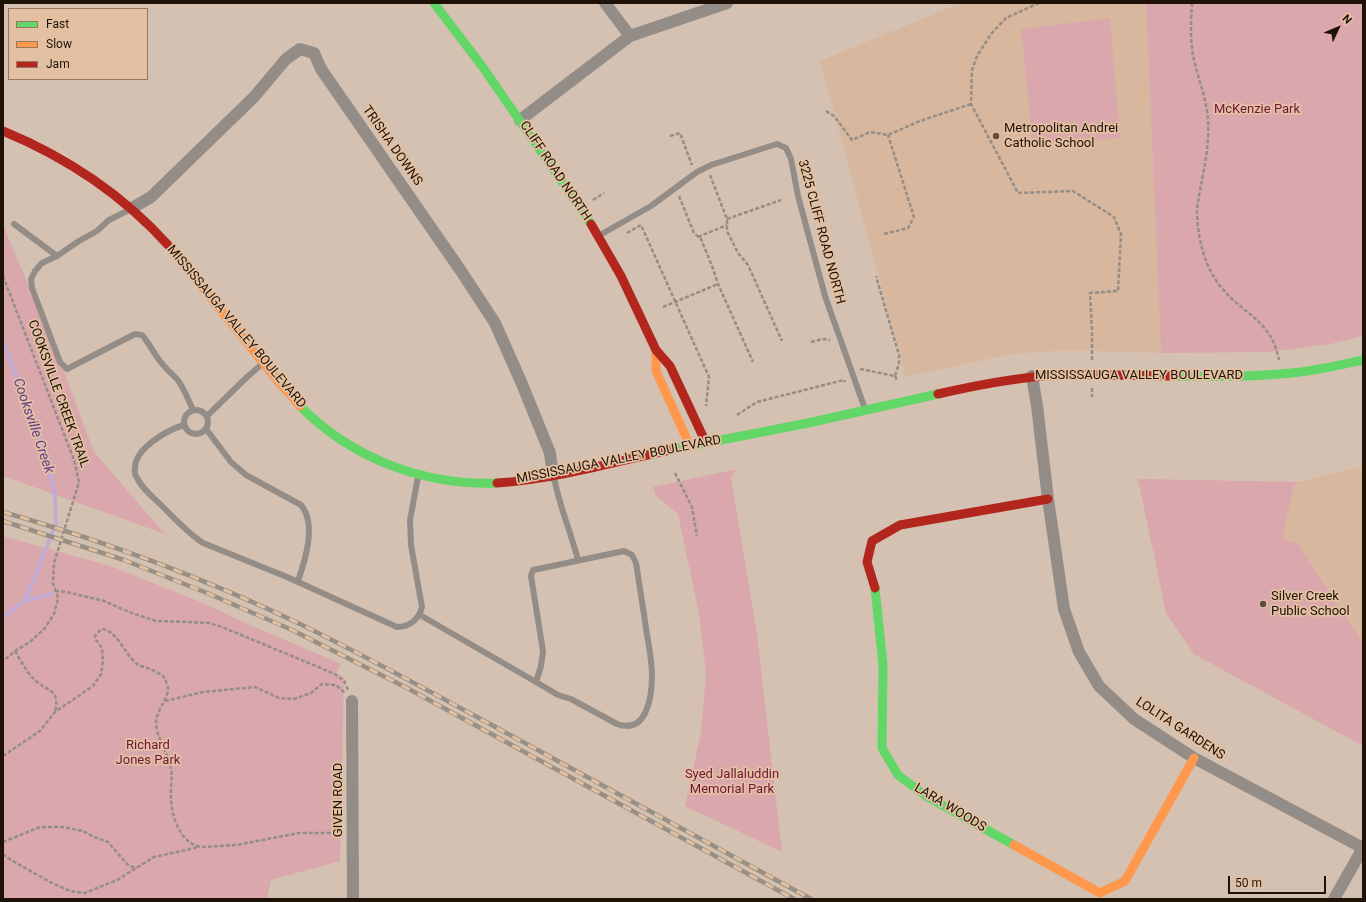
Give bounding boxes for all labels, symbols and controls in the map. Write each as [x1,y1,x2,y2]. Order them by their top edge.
legend [8,8,148,80]
north arrow [1318,8,1358,48]
text: N [1340,12,1354,27]
text: Fast [46,17,69,31]
text: Slow [46,37,72,51]
text: Jam [46,57,70,71]
park label: McKenzie Park [1214,102,1300,118]
street label: TRISHA DOWNS [359,103,425,189]
street label: CLIFF ROAD NORTH [516,118,594,224]
place label: Metropolitan Andrei Catholic School [1004,121,1118,152]
marker: Metropolitan Andrei Catholic School [991,131,1001,141]
street label: 3225 CLIFF ROAD NORTH [794,158,848,306]
street label: MISSISSAUGA VALLEY BOULEVARD [163,242,309,412]
street label: COOKSVILLE CREEK TRAIL [24,318,92,470]
street label: MISSISSAUGA VALLEY BOULEVARD [1035,368,1243,384]
water label: Cooksville Creek [9,376,57,476]
street label: MISSISSAUGA VALLEY BOULEVARD [515,432,723,488]
place label: Silver Creek Public School [1271,589,1350,620]
marker: Silver Creek Public School [1258,599,1268,609]
street label: LOLITA GARDENS [1133,694,1227,764]
park label: Richard Jones Park [116,738,180,769]
street label: GIVEN ROAD [331,763,347,837]
park label: Syed Jallaluddin Memorial Park [685,767,779,798]
street label: LARA WOODS [911,780,989,836]
scale bar [1230,868,1328,894]
text: 50 m [1235,876,1262,890]

